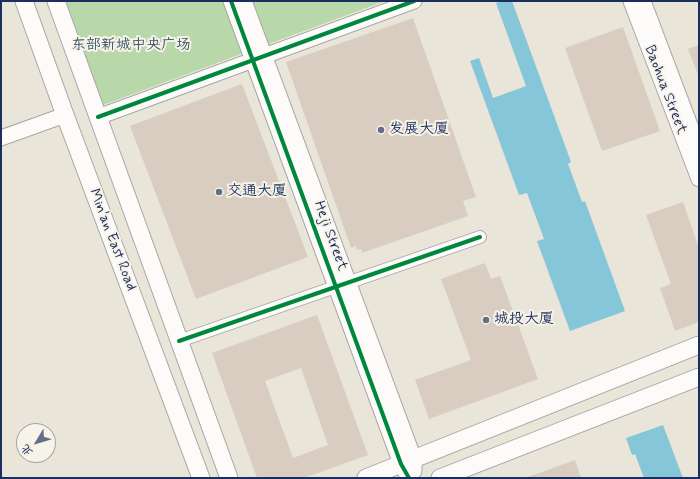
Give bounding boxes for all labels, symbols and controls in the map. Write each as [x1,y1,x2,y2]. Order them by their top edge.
park label: 东部新城中央广场 [71,37,191,55]
street label: Baohua Street [640,43,690,137]
place label: 发展大厦 [389,121,449,139]
marker: 发展大厦 [376,125,386,135]
place label: 交通大厦 [227,183,287,201]
street label: Min'an East Road [84,186,140,294]
marker: 交通大厦 [214,187,224,197]
street label: Heji Street [309,199,351,273]
place label: 城投大厦 [494,311,554,329]
marker: 城投大厦 [481,315,491,325]
north arrow [16,423,56,463]
text: 北 [18,441,36,458]

